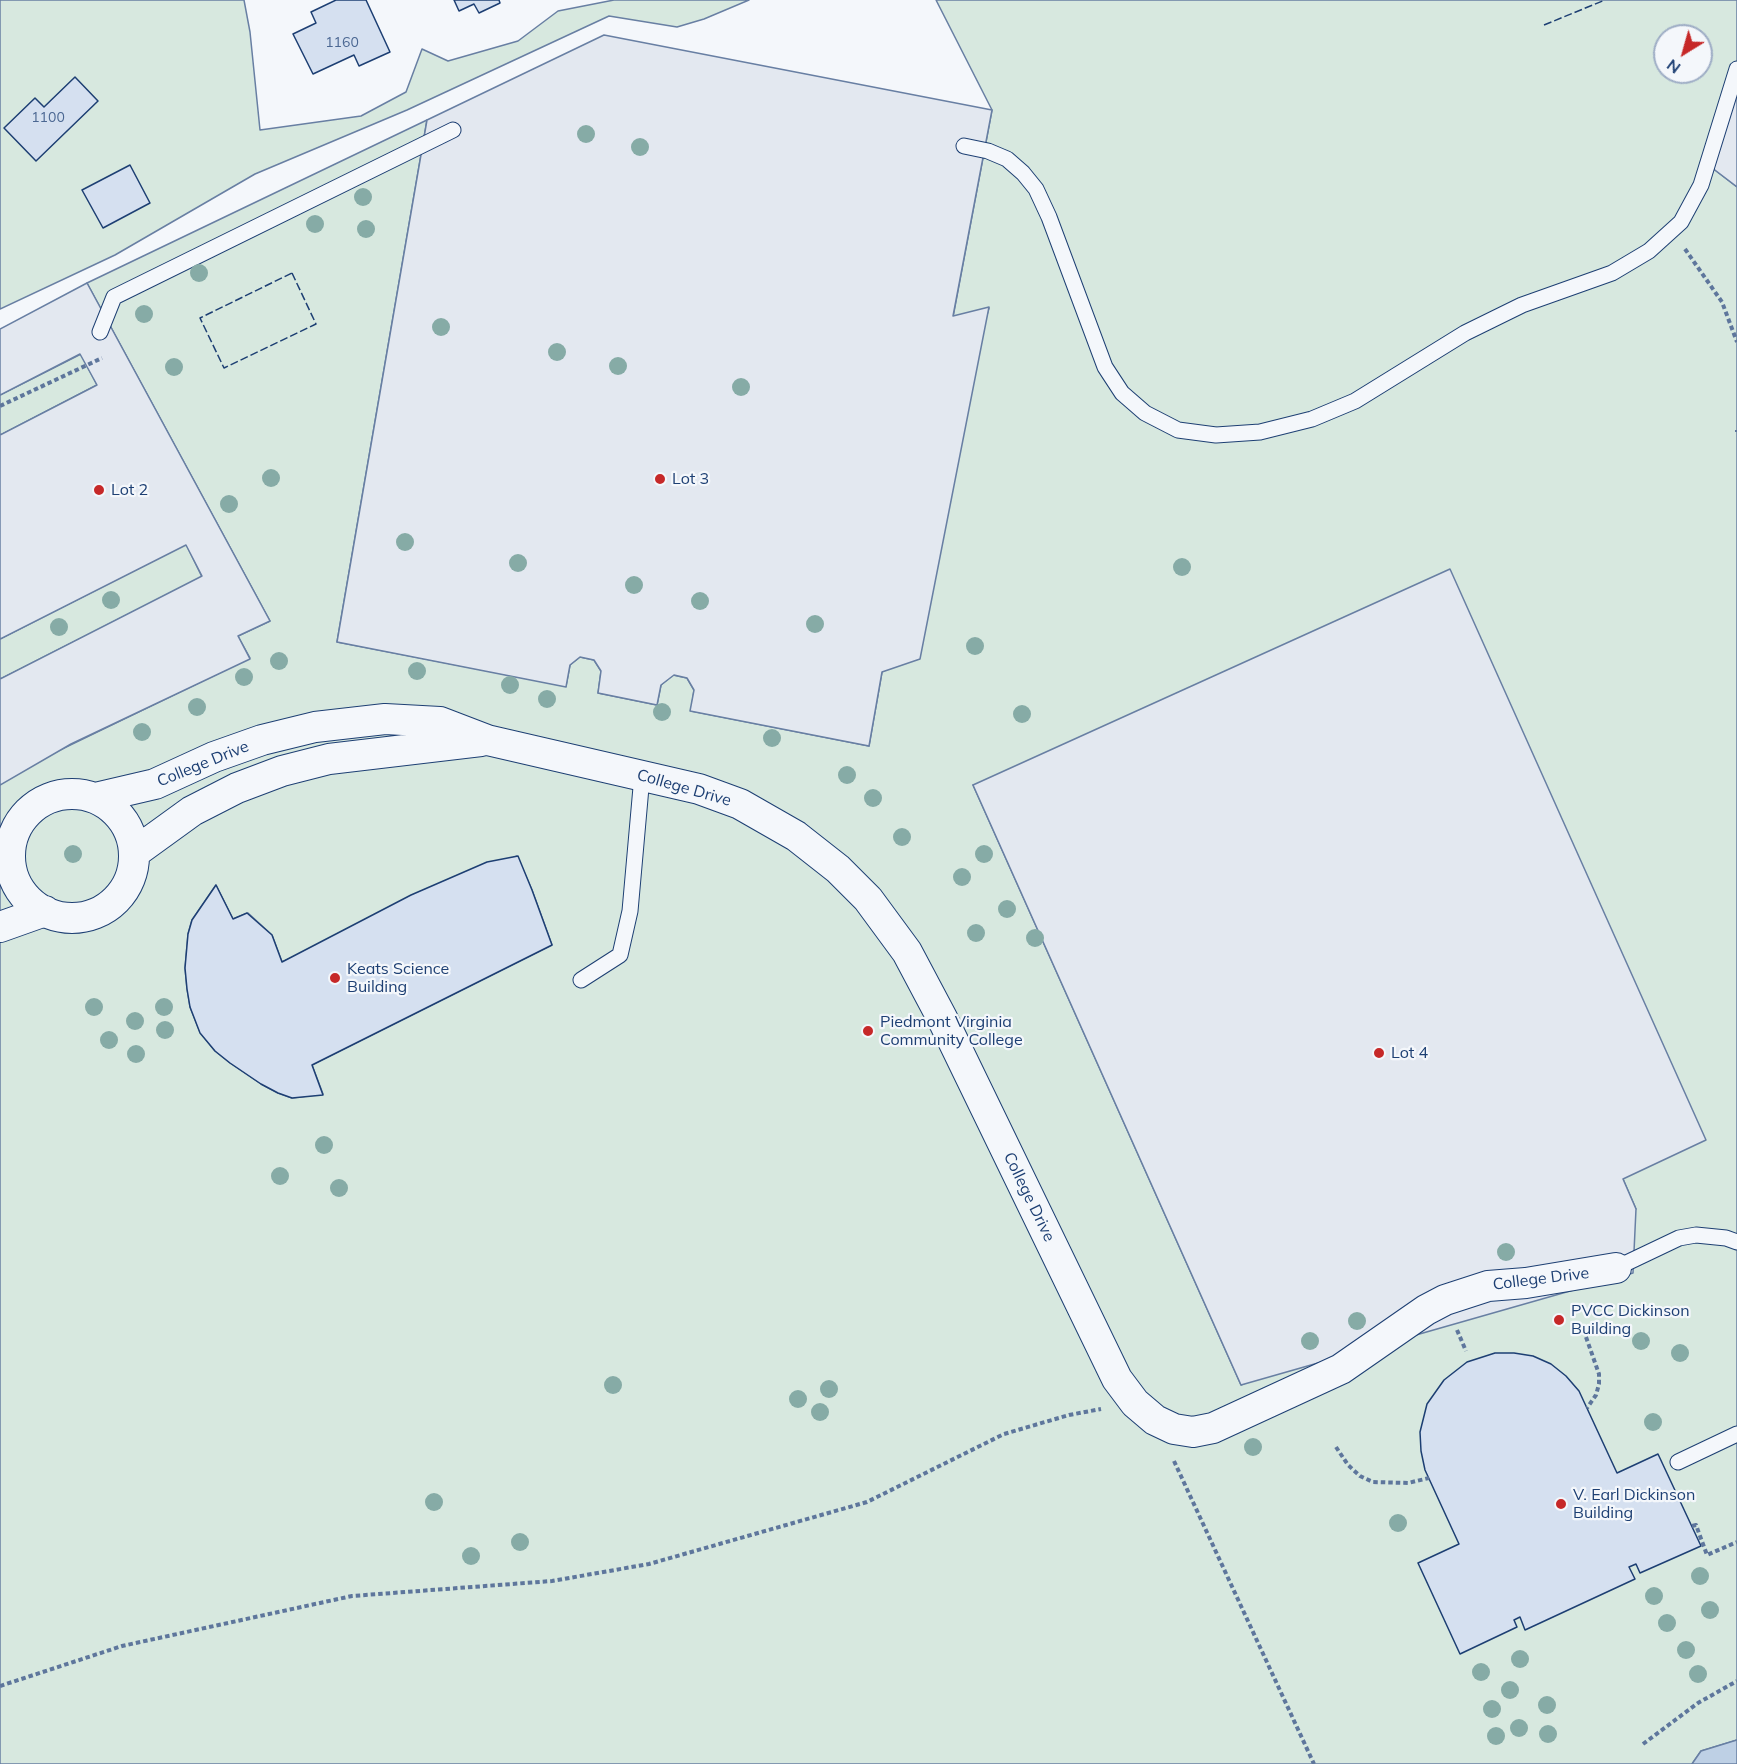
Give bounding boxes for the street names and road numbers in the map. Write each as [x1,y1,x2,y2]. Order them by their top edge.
street label: College Drive [154,737,252,791]
street label: College Drive [635,765,733,811]
street label: College Drive [999,1149,1059,1245]
street label: College Drive [1492,1264,1590,1294]

